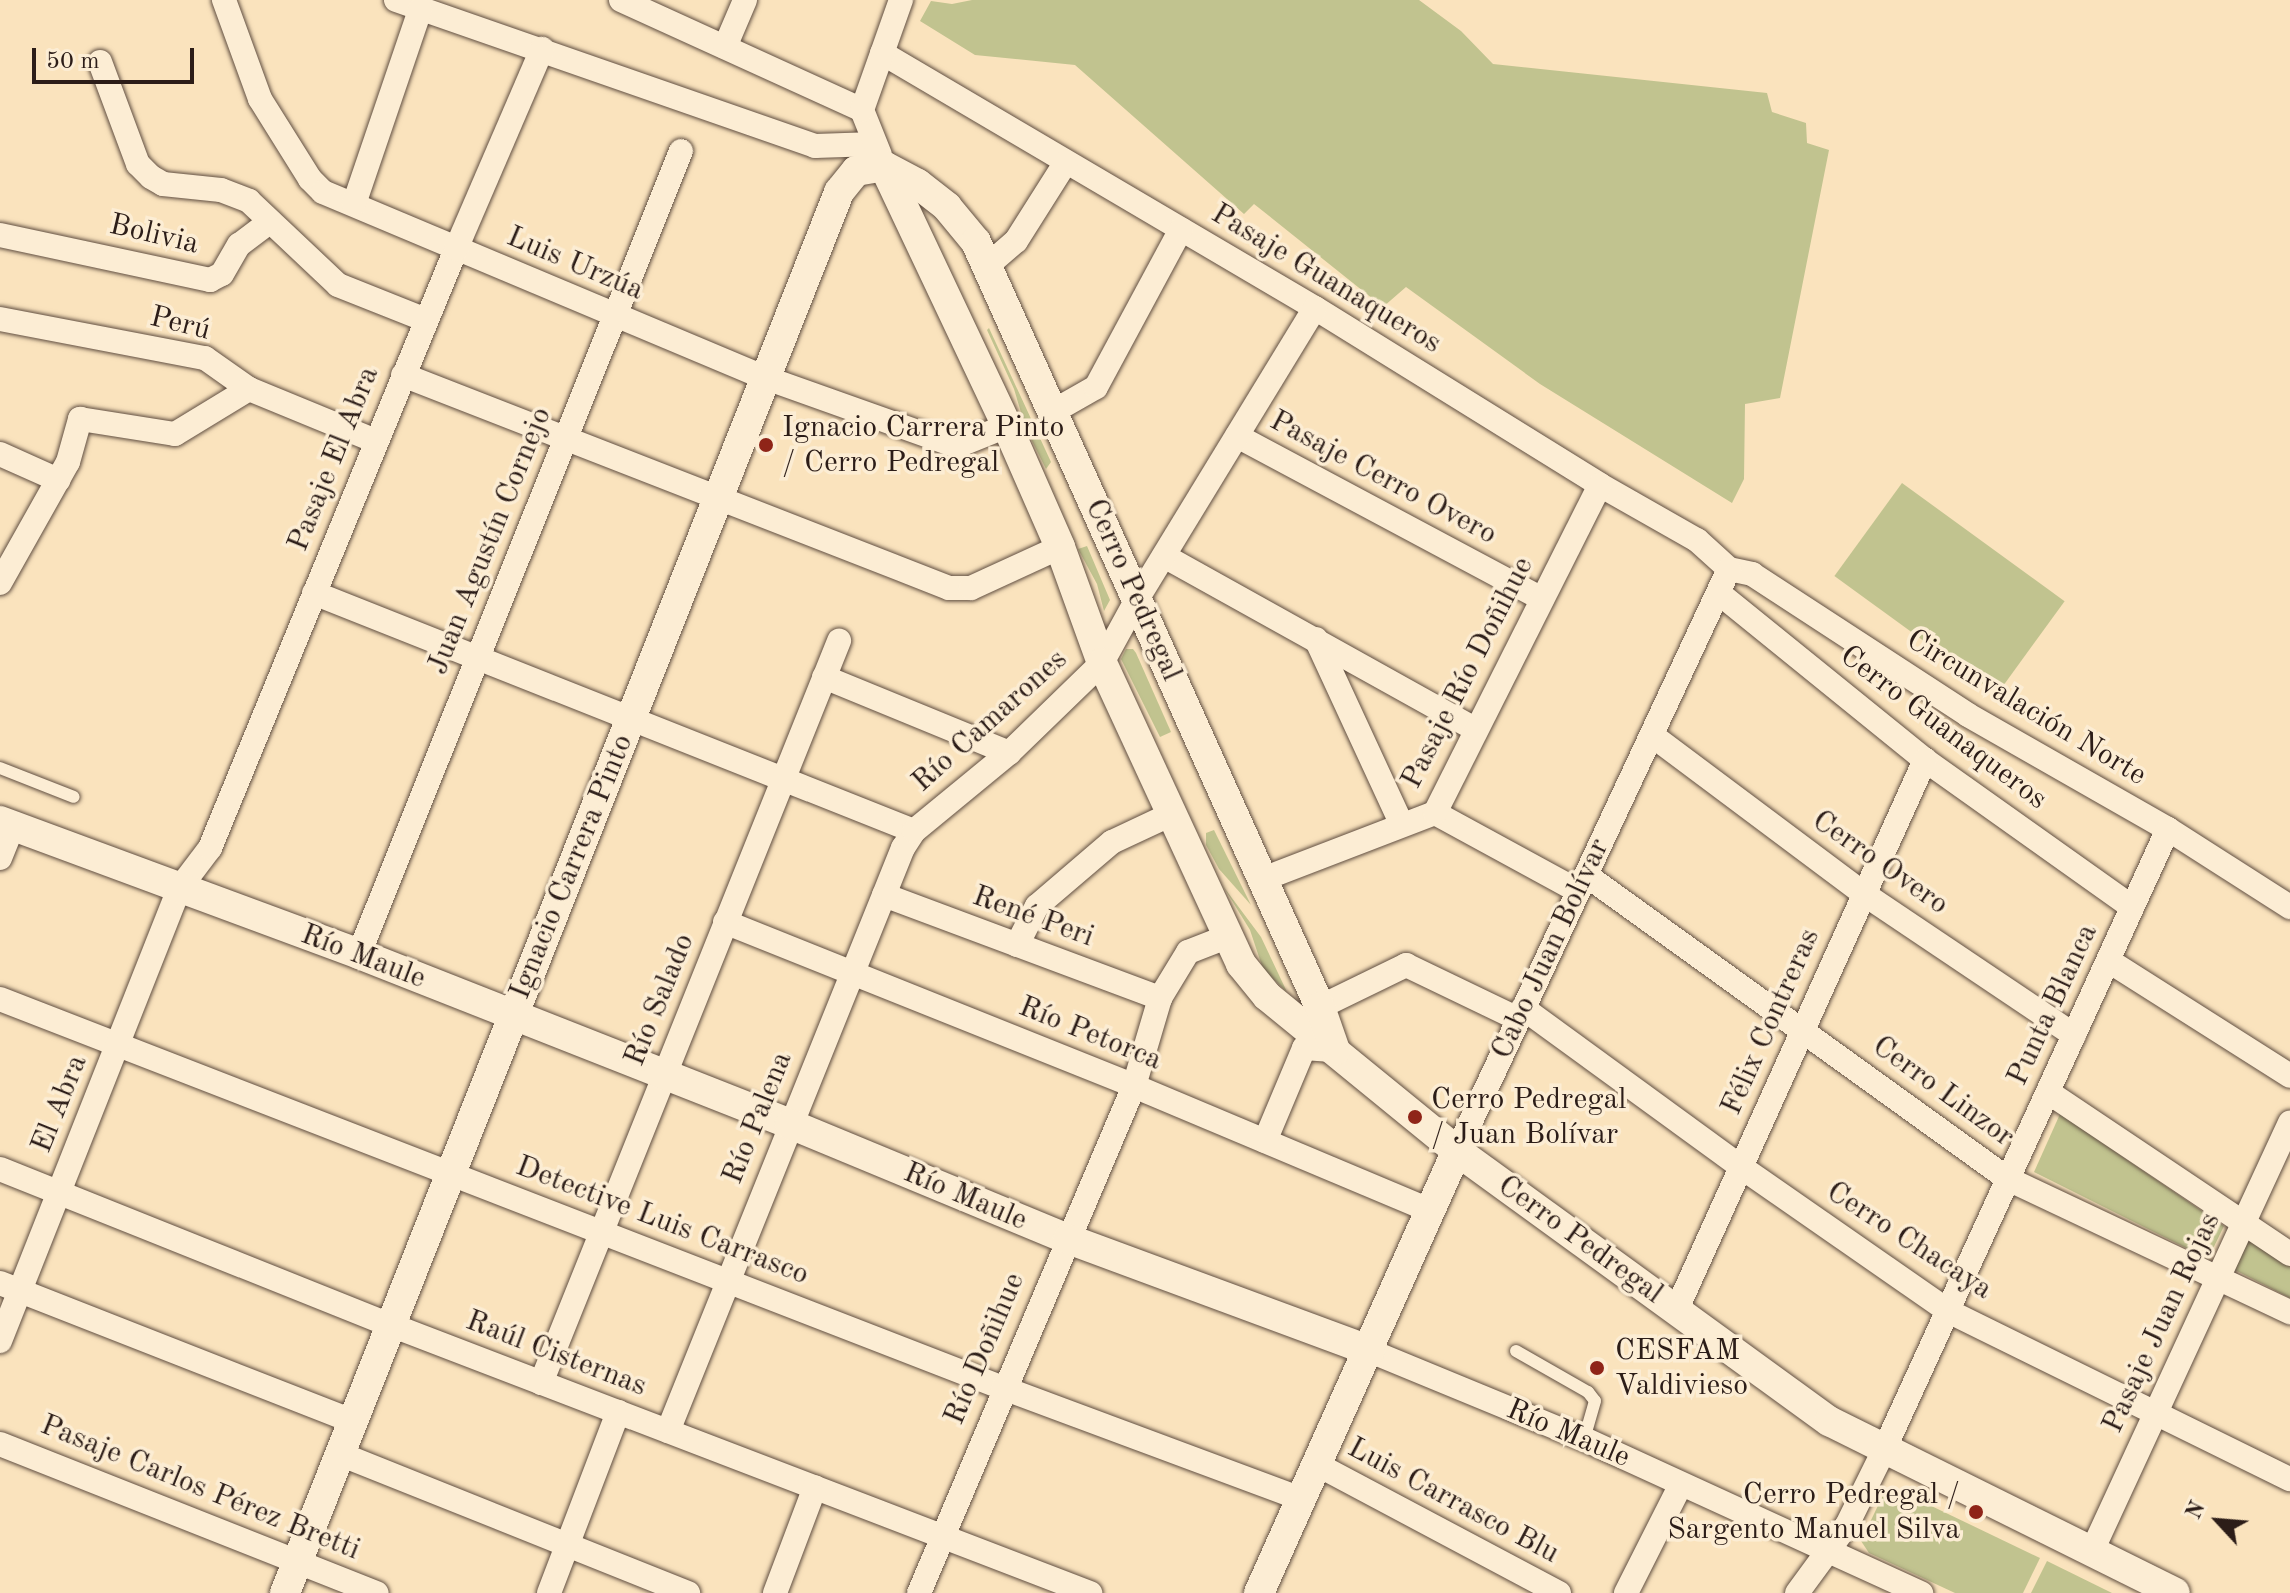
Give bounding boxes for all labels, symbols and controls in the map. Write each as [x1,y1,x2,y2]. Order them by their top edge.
scale bar [36,32,198,82]
text: 50 m [46,50,100,74]
street label: Pasaje Guanaqueros [1204,196,1448,362]
street label: Bolivia [106,207,202,263]
street label: Luis Urzúa [501,219,649,309]
street label: Perú [146,299,214,349]
street label: Pasaje El Abra [281,361,387,557]
street label: Juan Agustín Cornejo [420,402,560,680]
street label: Pasaje Cerro Overo [1263,403,1503,553]
place label: Ignacio Carrera Pinto / Cerro Pedregal [782,410,1064,480]
marker: Ignacio Carrera Pinto / Cerro Pedregal [757,436,775,454]
street label: Cerro Pedregal [1077,493,1189,687]
street label: Pasaje Río Doñihue [1394,551,1542,795]
street label: Circunvalación Norte [1899,622,2153,794]
street label: Cerro Guanaqueros [1832,638,2054,818]
street label: Río Camarones [905,642,1075,800]
street label: Ignacio Carrera Pinto [502,729,642,1005]
street label: Cerro Overo [1805,803,1955,923]
street label: Cabo Juan Bolívar [1484,833,1618,1065]
street label: René Peri [967,878,1099,956]
street label: Río Maule [296,917,430,997]
street label: Punta Blanca [2000,919,2106,1091]
street label: Félix Contreras [1714,923,1828,1121]
street label: Río Salado [617,928,703,1072]
street label: Río Petorca [1013,989,1167,1079]
street label: Cerro Linzor [1865,1028,2021,1156]
street label: Río Palena [715,1047,801,1189]
street label: El Abra [24,1050,96,1158]
place label: Cerro Pedregal / Juan Bolívar [1431,1082,1626,1152]
marker: Cerro Pedregal / Juan Bolívar [1406,1108,1424,1126]
street label: Detective Luis Carrasco [510,1149,814,1293]
street label: Río Maule [898,1155,1032,1239]
street label: Cerro Pedregal [1490,1168,1670,1312]
street label: Cerro Chacaya [1819,1174,1999,1308]
street label: Pasaje Juan Rojas [2095,1207,2229,1439]
street label: Río Doñihue [937,1268,1033,1430]
street label: Raúl Cisternas [461,1303,651,1405]
place label: CESFAM Valdivieso [1615,1333,1748,1404]
marker: CESFAM Valdivieso [1586,1357,1608,1379]
street label: Río Maule [1501,1392,1635,1476]
street label: Pasaje Carlos Pérez Bretti [35,1407,365,1569]
street label: Luis Carrasco Blu [1341,1430,1565,1572]
place label: Cerro Pedregal / Sargento Manuel Silva [1667,1477,1960,1548]
north arrow [2178,1481,2258,1561]
text: N [2183,1498,2210,1523]
marker: Cerro Pedregal / Sargento Manuel Silva [1967,1503,1985,1521]

